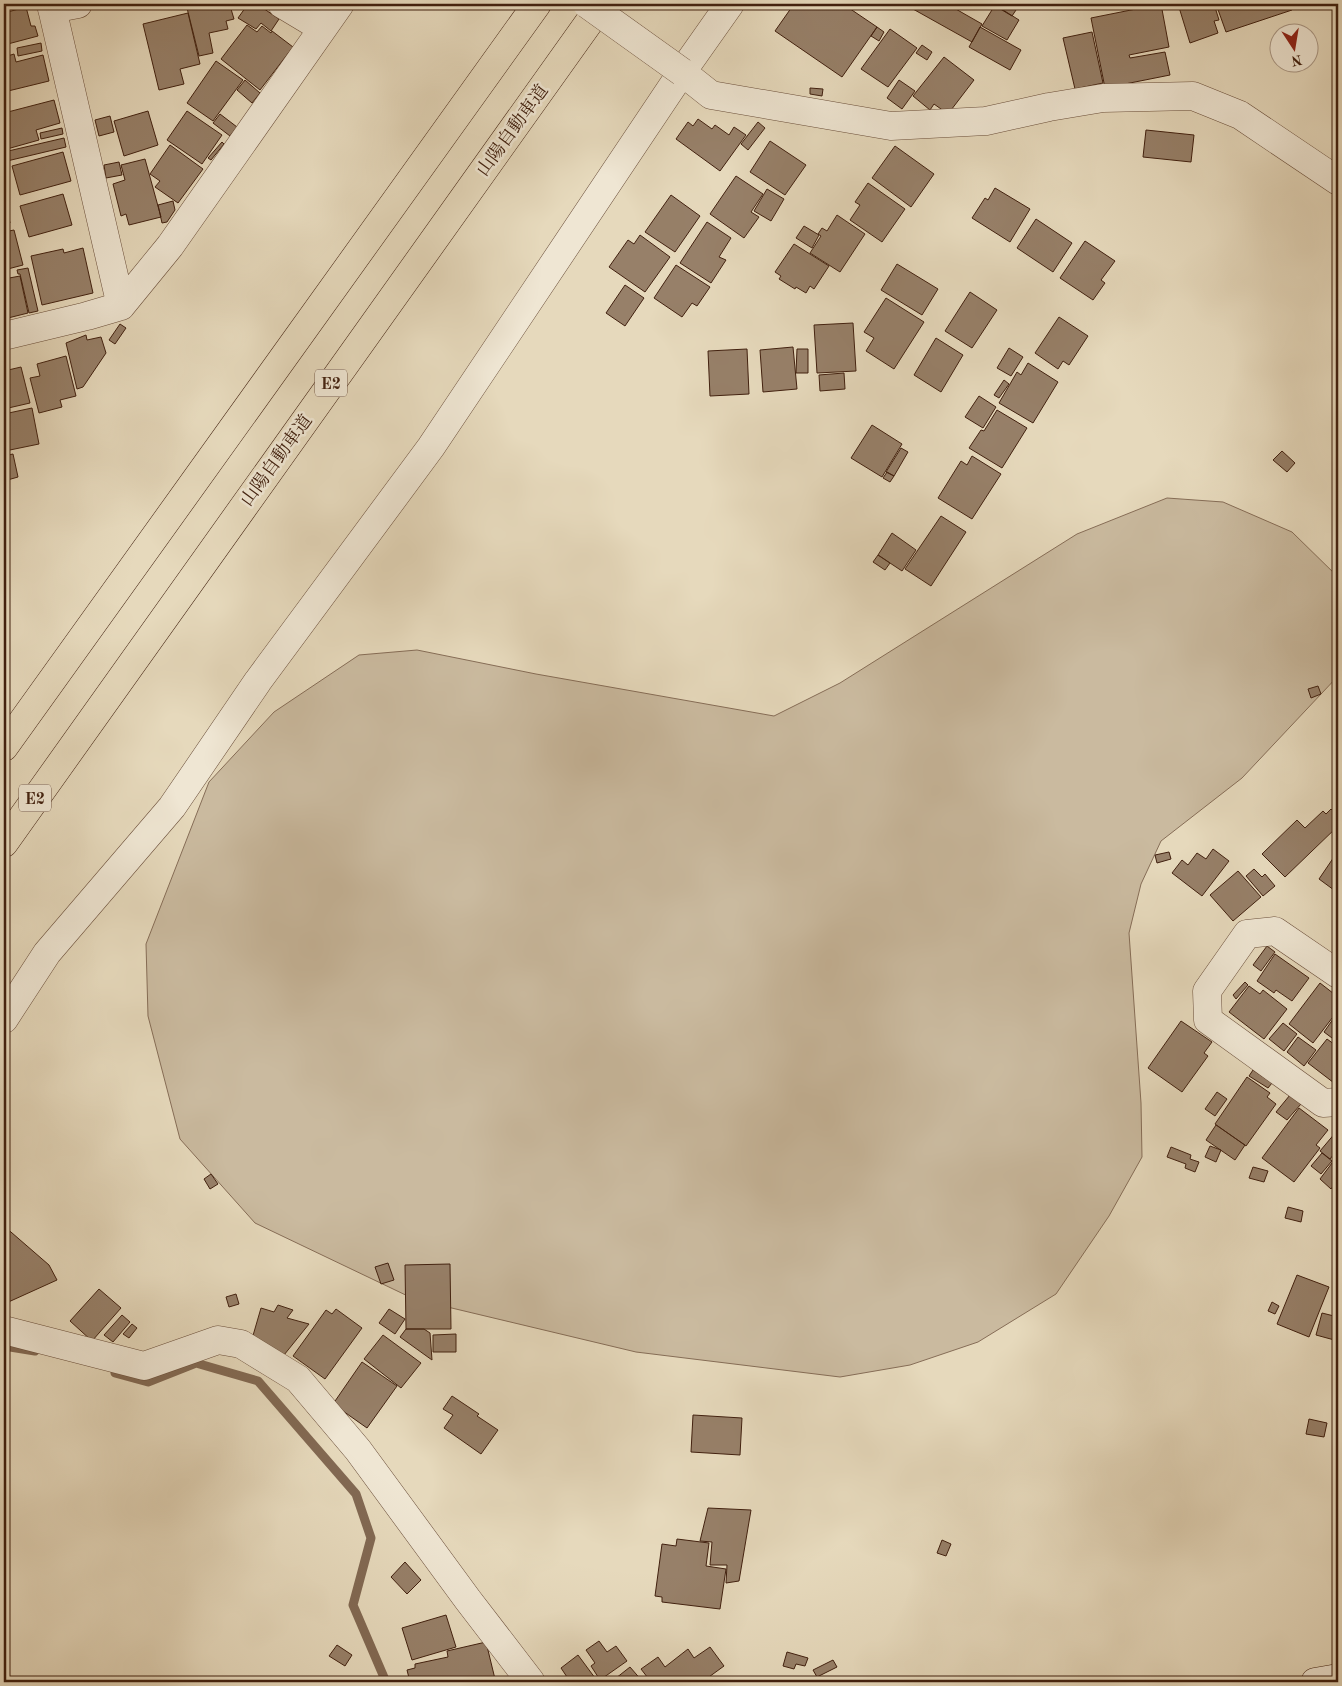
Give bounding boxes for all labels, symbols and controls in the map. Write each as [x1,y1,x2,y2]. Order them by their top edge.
north arrow [1270,22,1320,72]
text: N [1290,52,1303,68]
street label: 山陽自動車道 [472,80,552,180]
road number: E2 [315,369,347,396]
street label: 山陽自動車道 [236,410,316,510]
road number: E2 [19,784,51,811]

